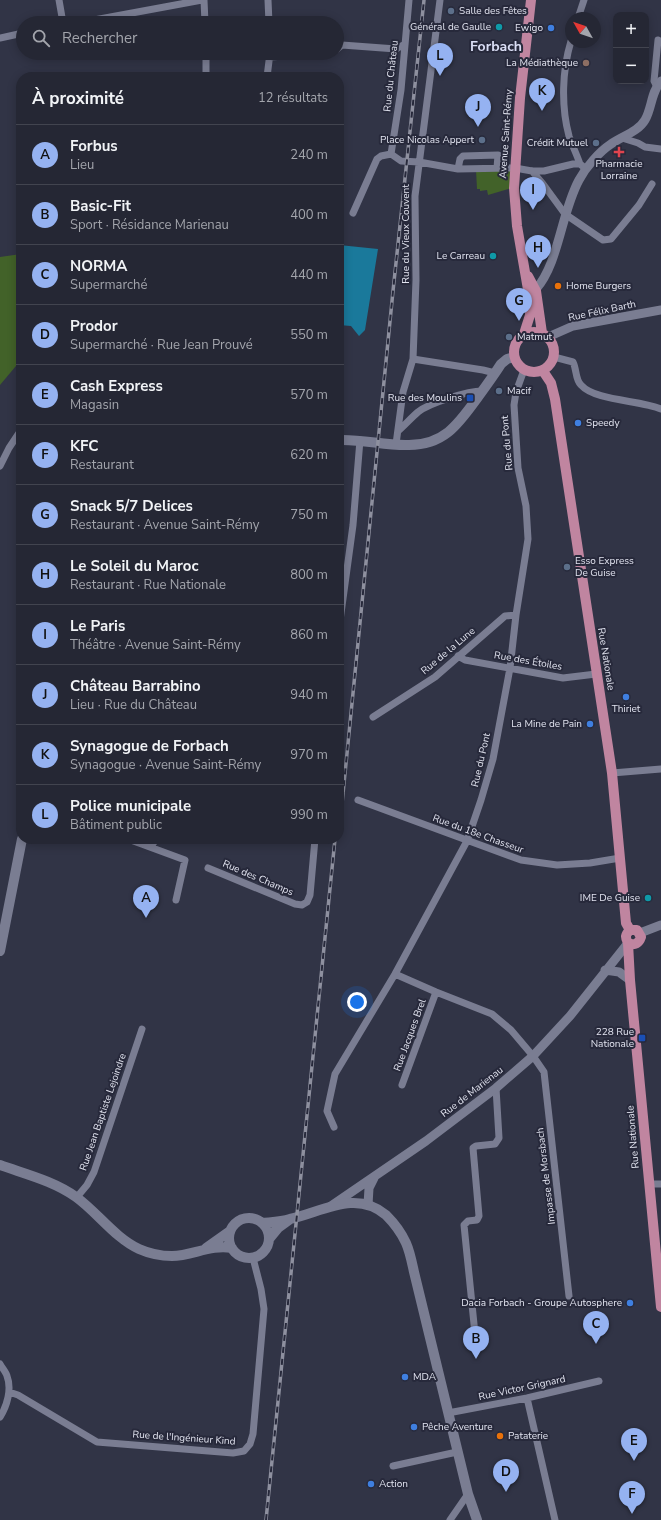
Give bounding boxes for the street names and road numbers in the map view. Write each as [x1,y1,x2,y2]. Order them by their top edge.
street label: Rue du Château [380,40,402,112]
street label: Avenue Saint-Rémy [496,88,516,179]
street label: Rue du Vieux Couvent [399,184,413,284]
street label: Rue Félix Barth [567,297,637,325]
street label: Rue du Pont [498,414,516,471]
street label: Rue de la Lune [418,624,478,678]
street label: Rue Nationale [594,627,618,691]
street label: Rue des Étoiles [493,648,563,674]
street label: Rue du Pont [468,731,494,788]
street label: Rue du 18e Chasseur [431,811,526,857]
street label: Rue des Champs [220,857,296,899]
street label: Rue Jacques Brel [390,997,430,1073]
street label: Rue Jean Baptiste Lejoindre [76,1051,130,1173]
street label: Rue de Marienau [438,1063,506,1121]
street label: Rue Nationale [623,1105,643,1169]
street label: Impasse de Morsbach [533,1127,559,1225]
street label: Rue Victor Grignard [477,1372,567,1404]
street label: Rue de l'Ingénieur Kind [132,1427,236,1449]

